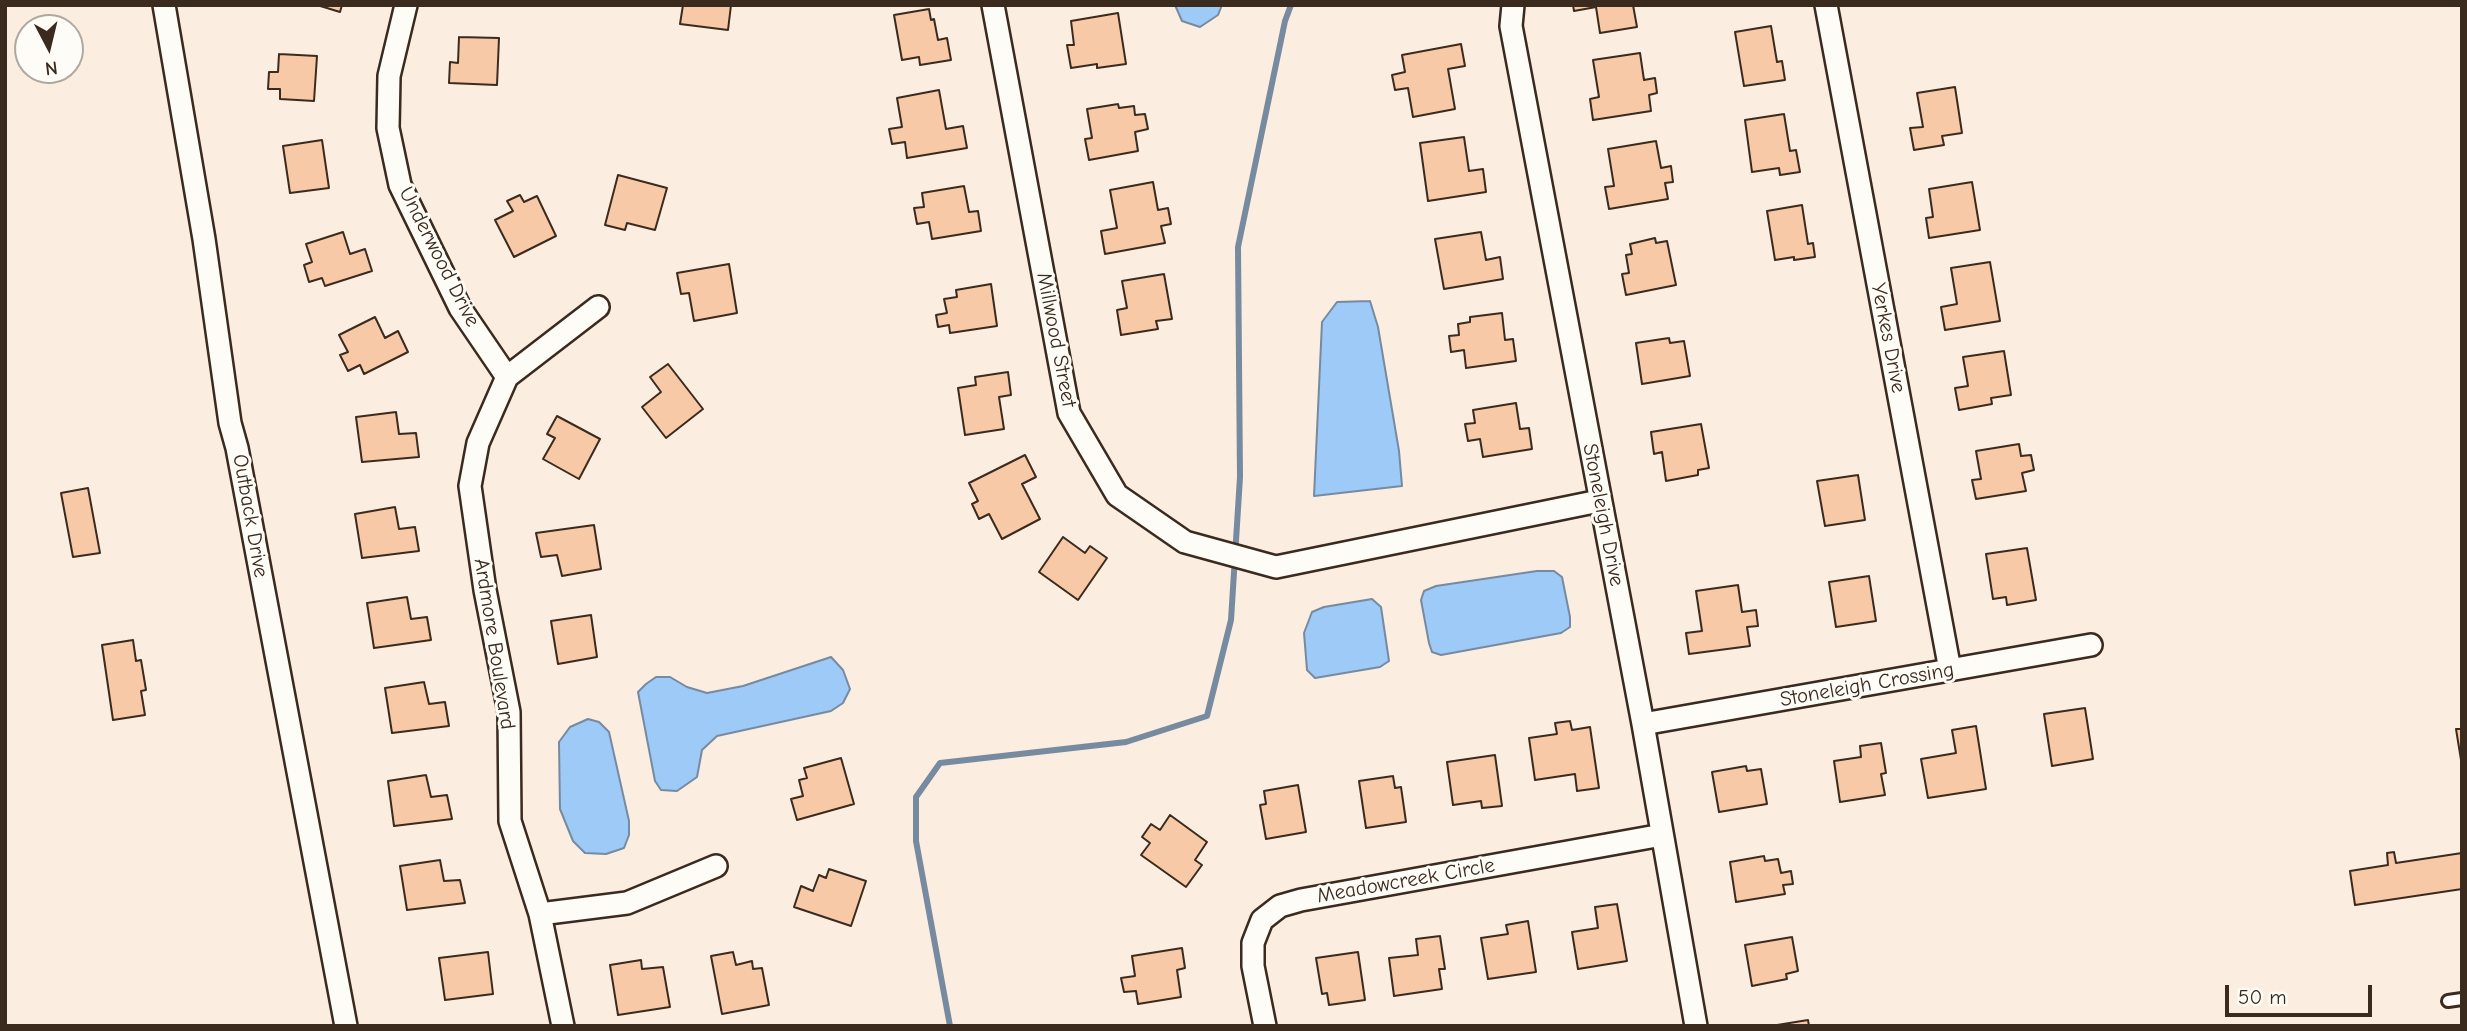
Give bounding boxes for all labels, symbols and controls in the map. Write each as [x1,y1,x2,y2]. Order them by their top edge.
north arrow [14,14,84,84]
text: N [44,56,59,80]
street label: Underwood Drive [393,183,485,331]
street label: Millwood Street [1031,271,1081,409]
street label: Yerkes Drive [1865,281,1911,395]
street label: Stoneleigh Drive [1577,442,1629,588]
street label: Outback Drive [227,452,273,580]
street label: Ardmore Boulevard [468,557,520,731]
street label: Stoneleigh Crossing [1778,657,1956,713]
street label: Meadowcreek Circle [1315,853,1497,909]
scale bar [2229,972,2376,1016]
text: 50 m [2238,985,2287,1009]

